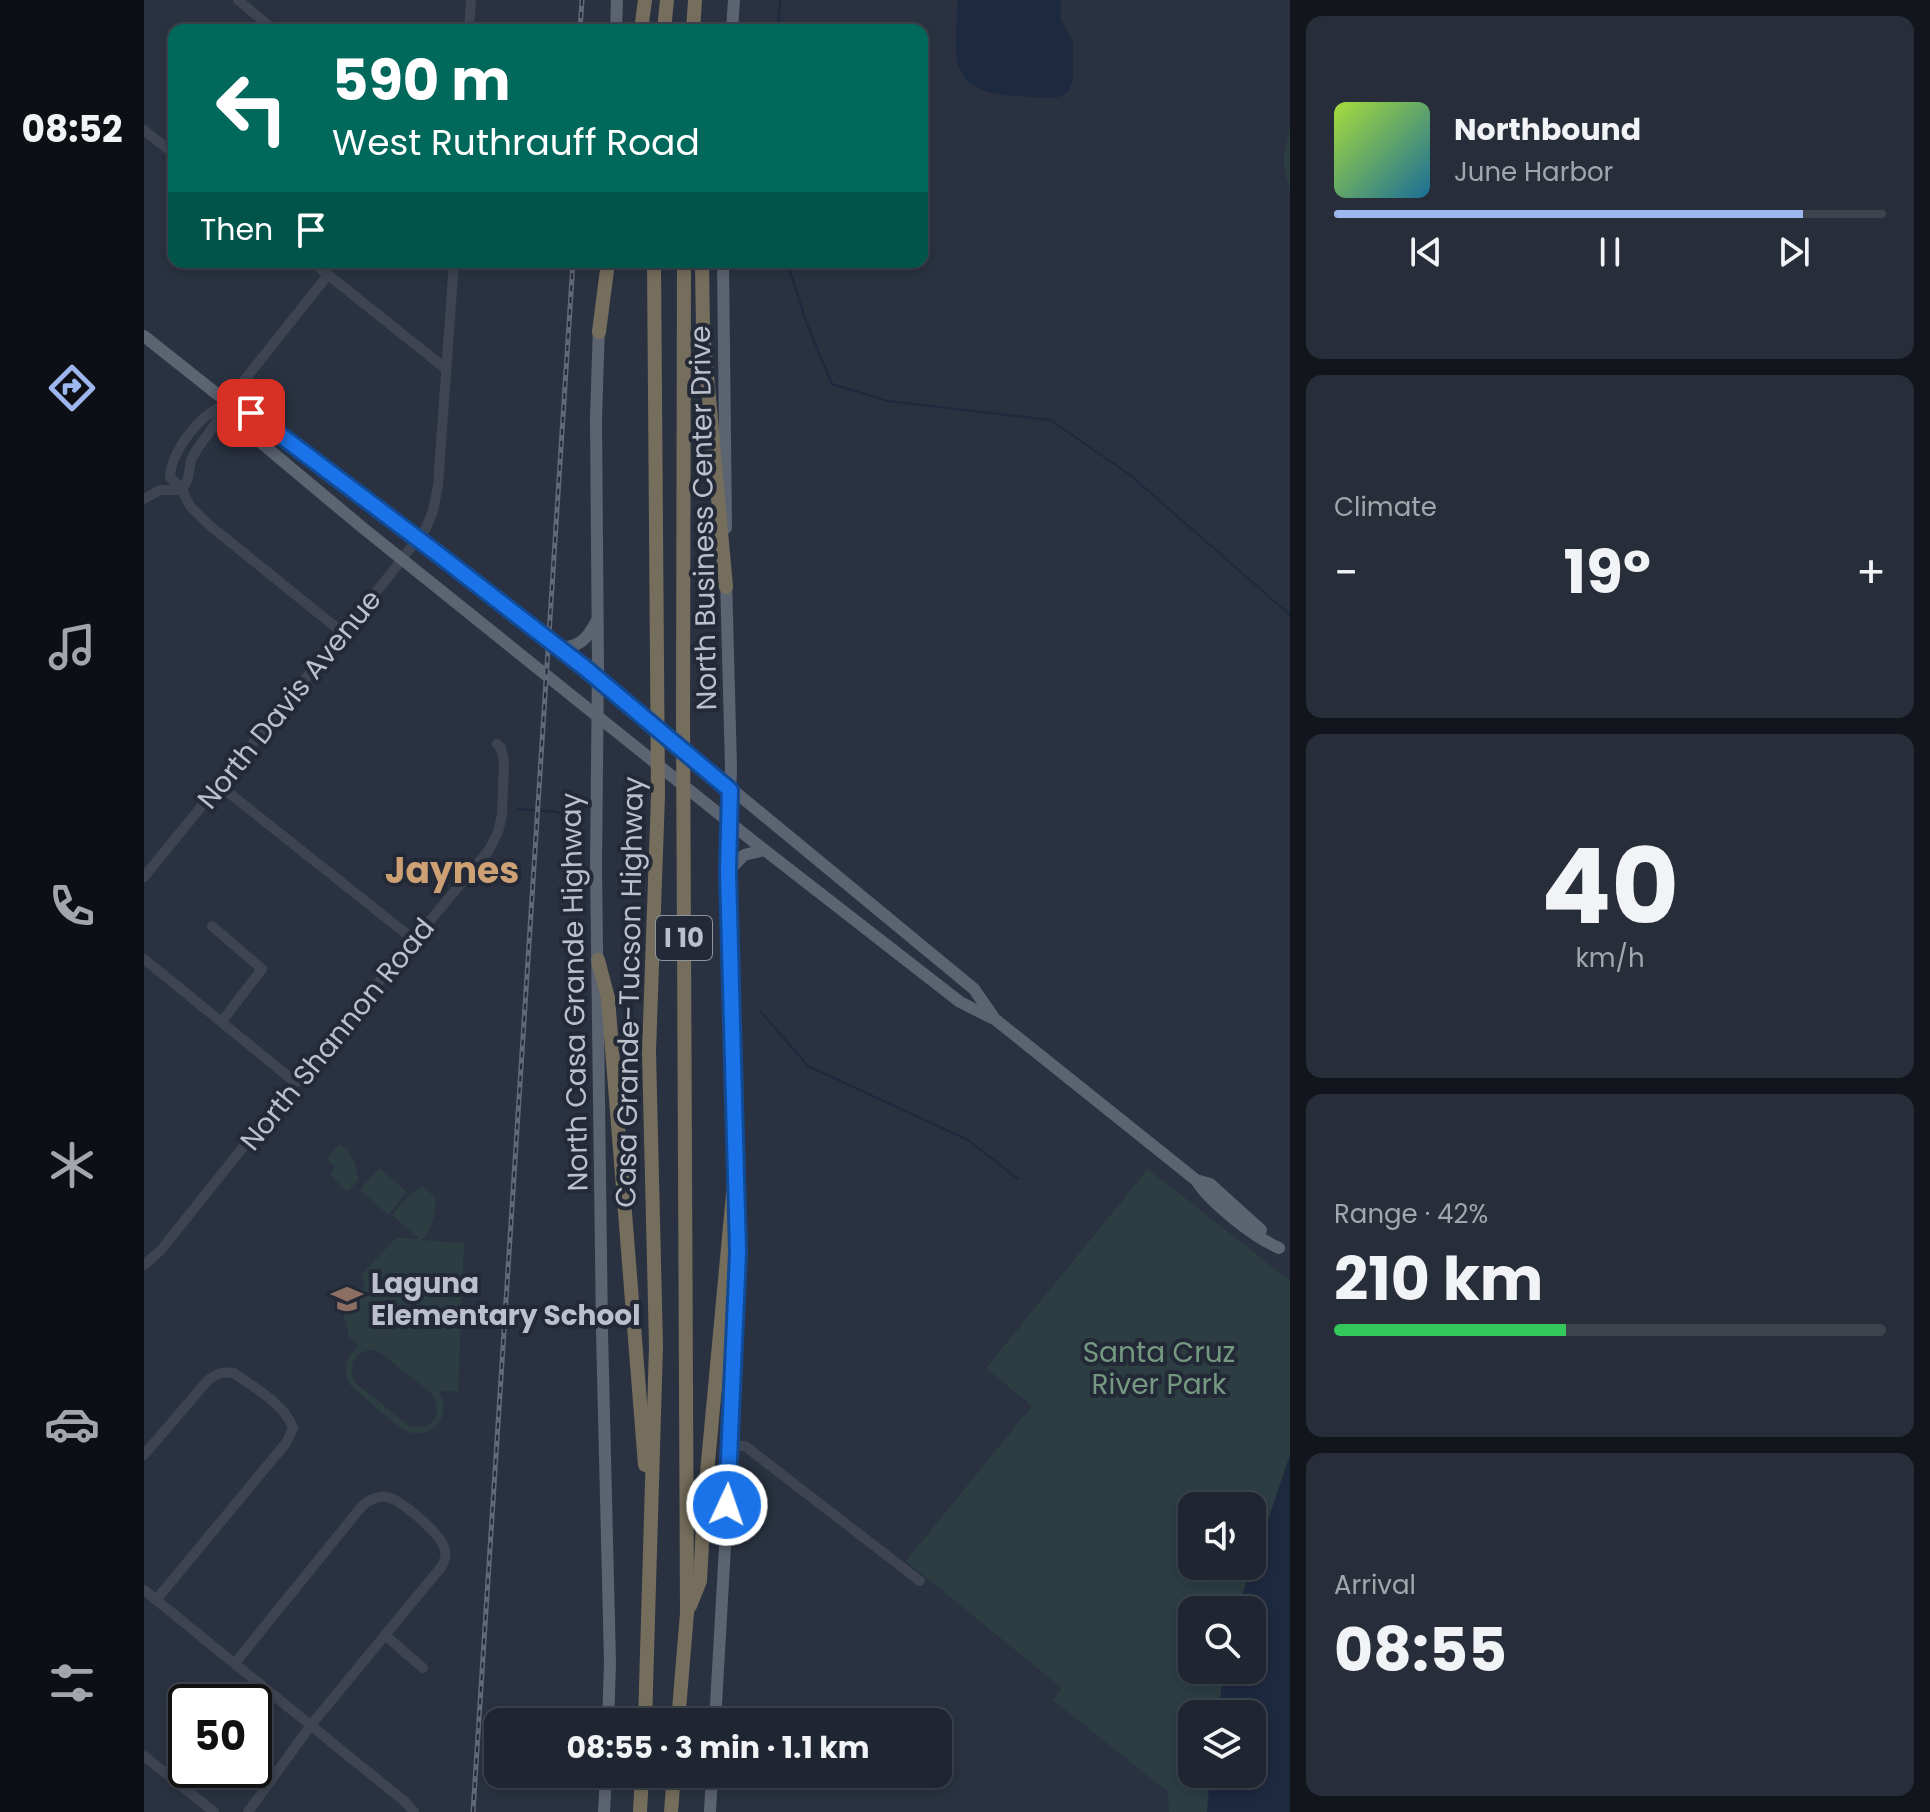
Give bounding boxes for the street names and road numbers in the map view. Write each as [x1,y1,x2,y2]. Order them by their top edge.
street label: North Business Center Drive [681,325,726,711]
street label: North Davis Avenue [189,581,390,817]
street label: Casa Grande-Tucson Highway [606,776,653,1208]
street label: North Casa Grande Highway [552,792,597,1192]
street label: North Shannon Road [231,910,443,1159]
road number: I 10 [656,916,712,960]

